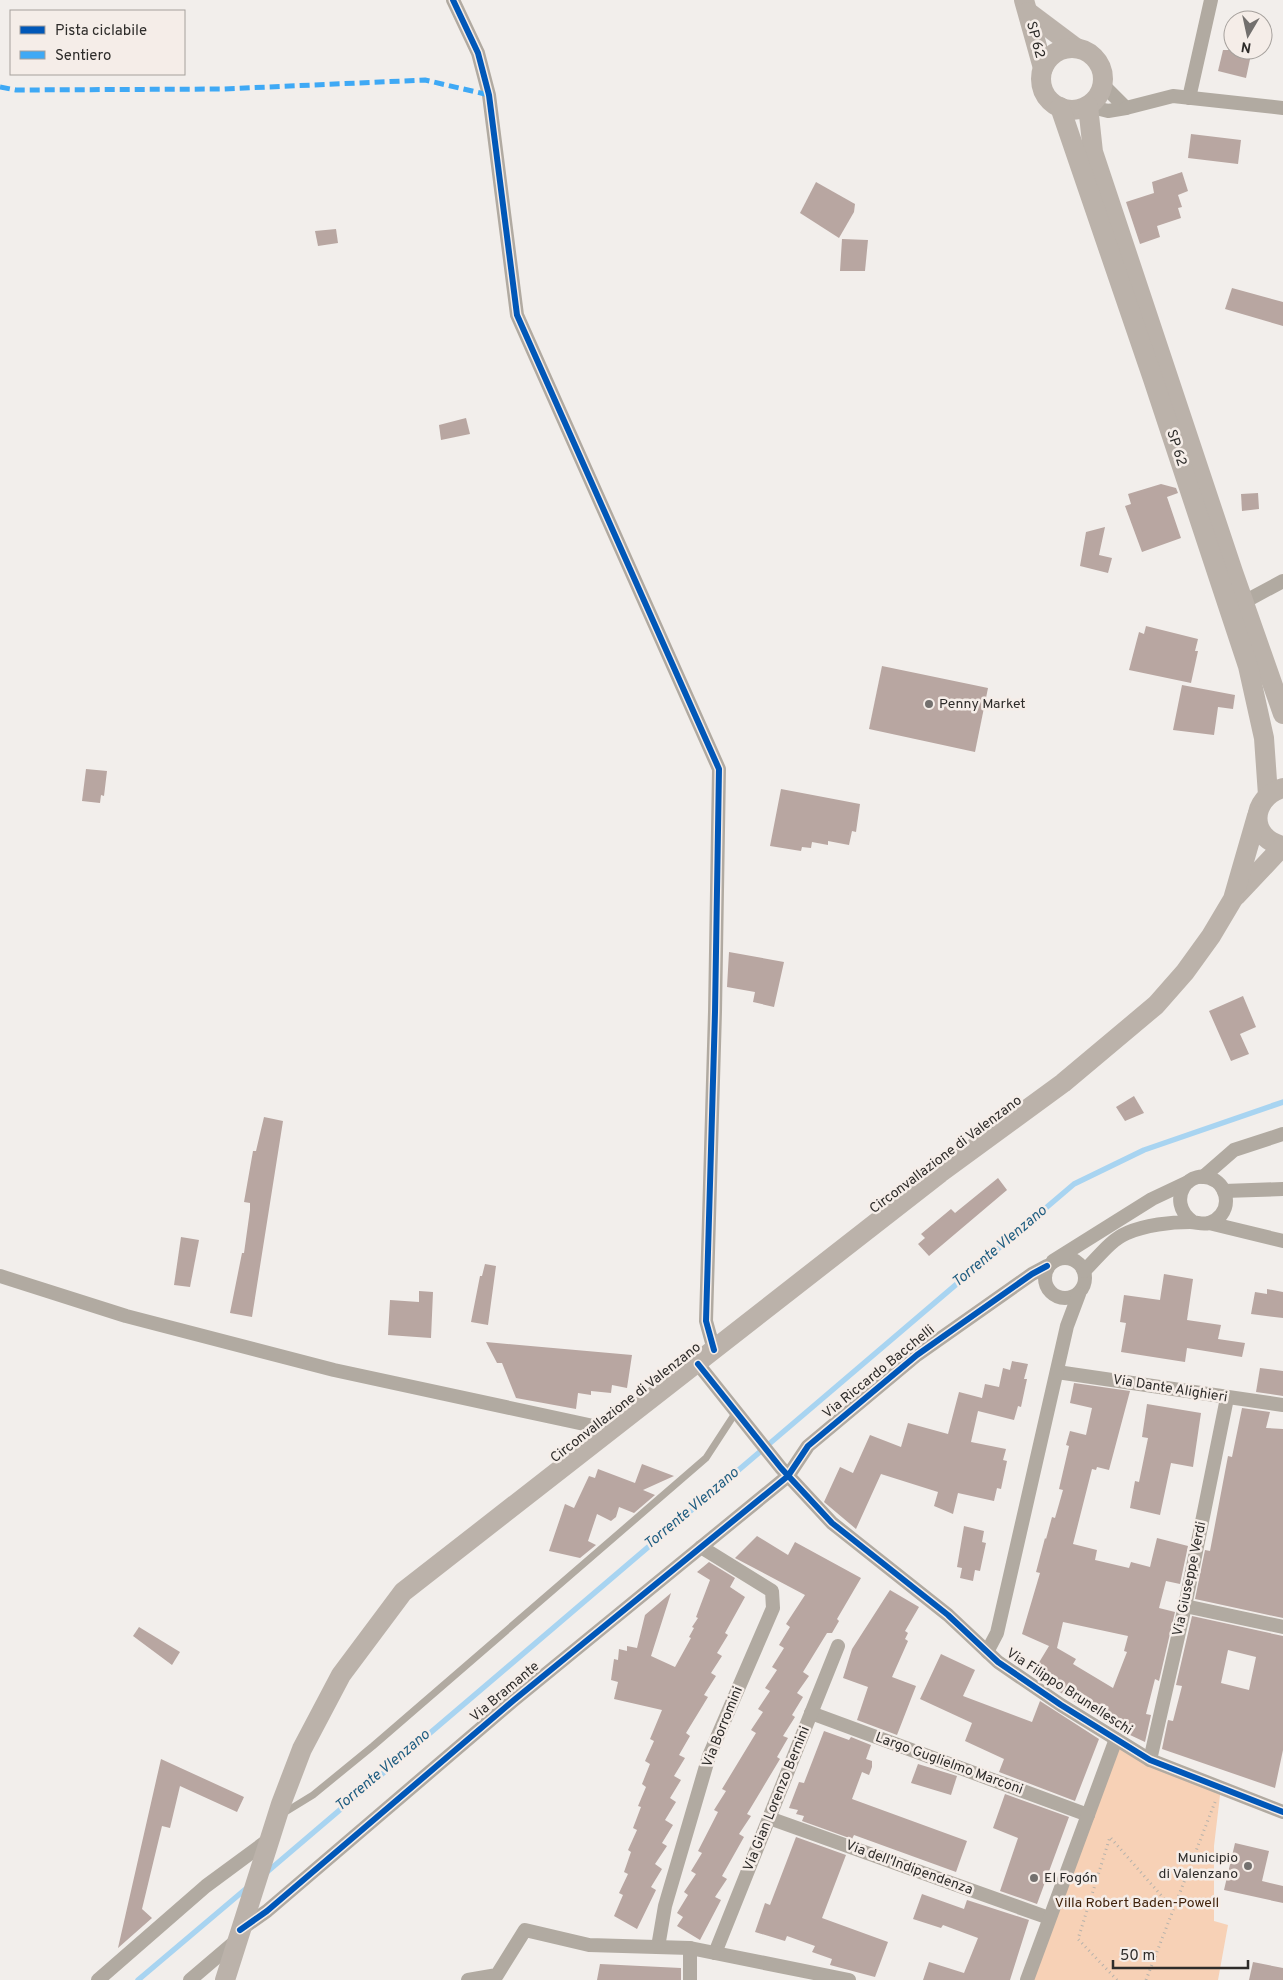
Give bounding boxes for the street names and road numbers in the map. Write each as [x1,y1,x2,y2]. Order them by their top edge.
street label: SP 62 [1022,20,1048,60]
street label: SP 62 [1162,428,1190,468]
street label: Circonvallazione di Valenzano [867,1092,1026,1218]
street label: Via Riccardo Bacchelli [820,1322,938,1422]
street label: Circonvallazione di Valenzano [547,1339,705,1467]
street label: Via Dante Alighieri [1111,1372,1229,1406]
street label: Via Giuseppe Verdi [1170,1520,1210,1638]
street label: Via Filippo Brunelleschi [1003,1645,1135,1739]
street label: Via Bramante [467,1658,543,1726]
street label: Via Borromini [699,1684,747,1770]
street label: Via Gian Lorenzo Bernini [740,1724,814,1874]
street label: Largo Guglielmo Marconi [873,1729,1025,1799]
street label: Via dell'Indipendenza [843,1837,975,1899]

